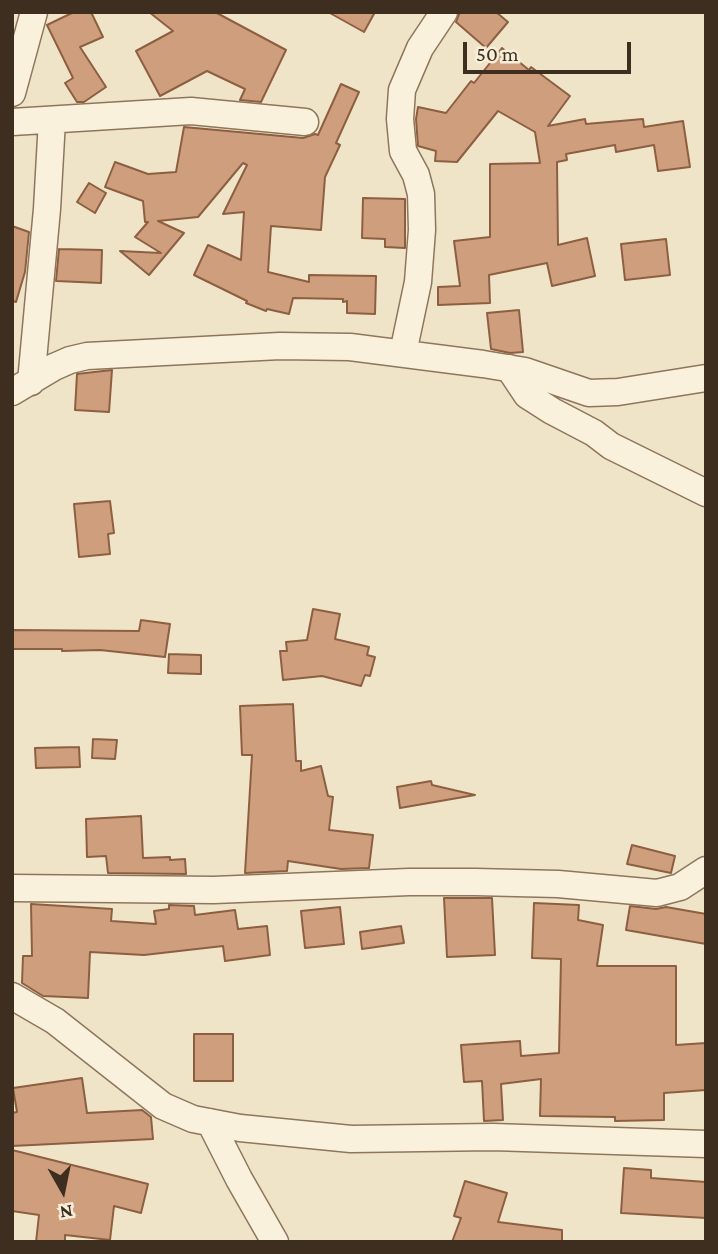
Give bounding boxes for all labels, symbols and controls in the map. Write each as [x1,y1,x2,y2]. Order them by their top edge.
scale bar [466,28,634,72]
text: 50 m [476,42,519,66]
north arrow [28,1156,98,1226]
text: N [58,1201,74,1224]

